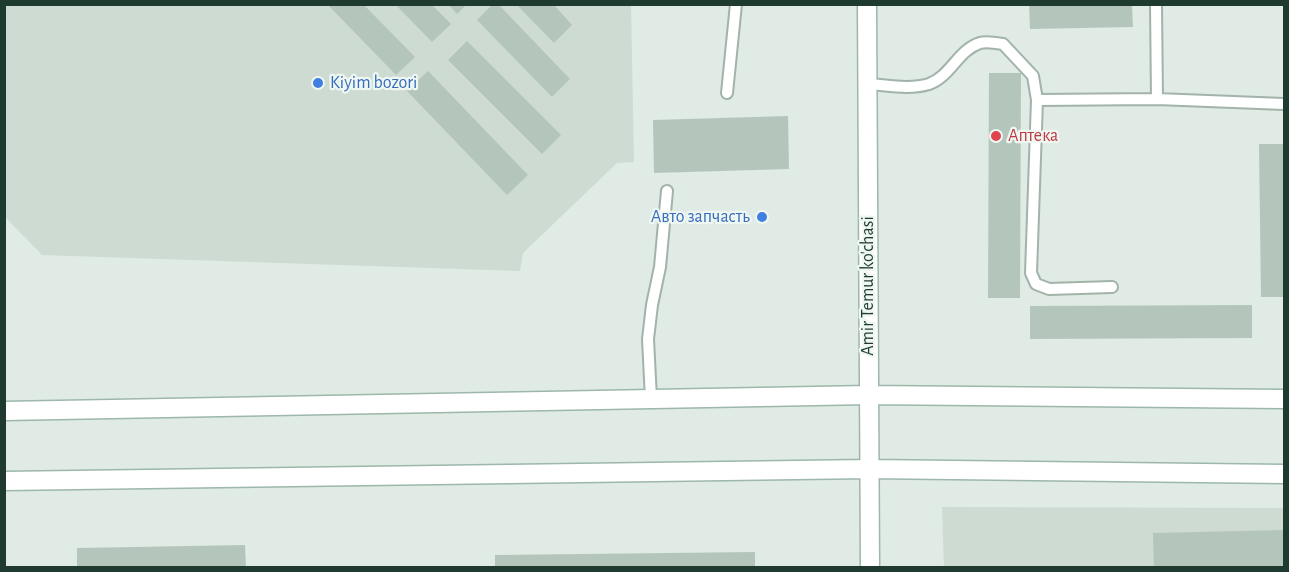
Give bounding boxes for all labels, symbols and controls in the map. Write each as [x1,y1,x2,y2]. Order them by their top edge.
place label: Kiyim bozori [330,72,417,94]
marker: Kiyim bozori [311,76,325,90]
place label: Аптека [1008,125,1058,147]
marker: Аптека [989,129,1003,143]
place label: Авто запчасть [651,206,750,228]
marker: Авто запчасть [755,210,769,224]
street label: Amir Temur ko'chasi [857,216,879,356]

